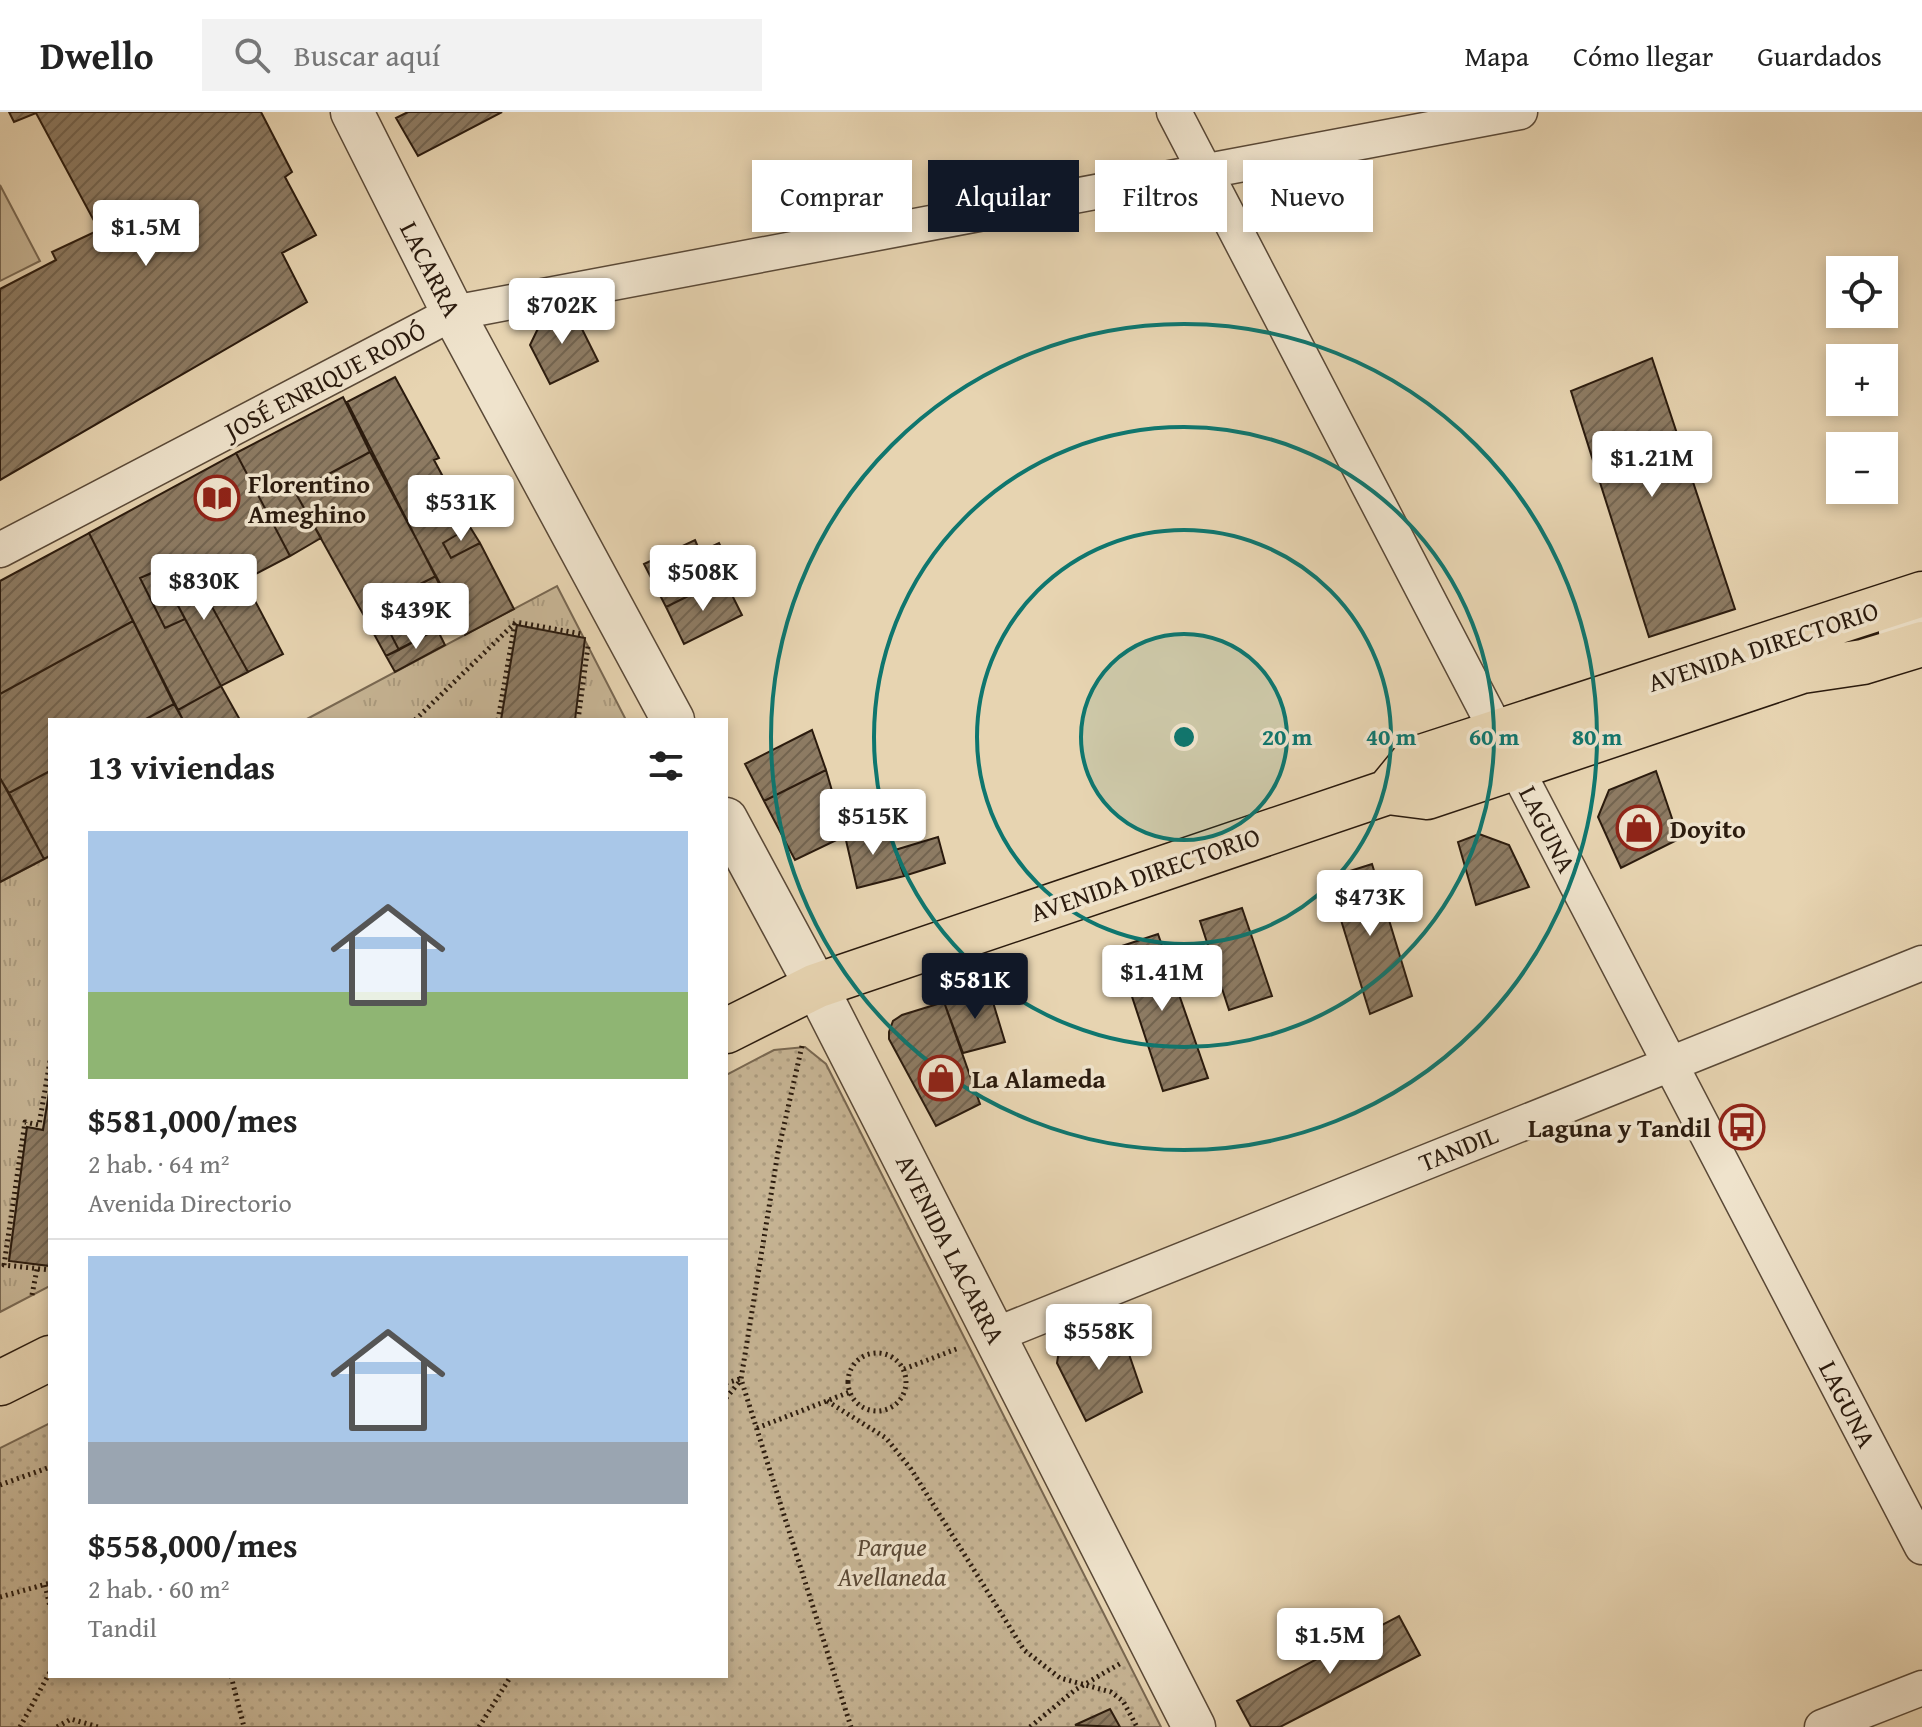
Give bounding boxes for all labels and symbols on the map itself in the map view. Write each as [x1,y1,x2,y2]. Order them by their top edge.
pin: $1.5M [90,200,202,268]
street label: LACARRA [390,214,472,324]
pin: $702K [506,278,618,346]
street label: JOSÉ ENRIQUE RODÓ [215,310,433,451]
pin: $1.21M [1587,431,1717,499]
place label: Florentino Ameghino [248,464,370,533]
library icon: Florentino Ameghino [193,474,241,522]
pin: $531K [405,475,517,543]
pin: $508K [647,545,759,613]
pin: $830K [148,554,260,622]
pin: $439K [360,583,472,651]
street label: AVENIDA DIRECTORIO [1643,590,1883,702]
text: 20 m [1262,719,1313,754]
text: 40 m [1366,719,1417,754]
text: 60 m [1469,719,1520,754]
text: 80 m [1572,719,1623,754]
centre of rings [1170,723,1198,751]
street label: LAGUNA [1509,779,1587,880]
pin: $515K [817,789,929,857]
shop icon: Doyito [1615,804,1663,852]
place label: Doyito [1670,809,1746,848]
street label: AVENIDA DIRECTORIO [1025,816,1265,932]
pin: $473K [1314,870,1426,938]
pin: $1.41M [1097,945,1227,1013]
pin: $581K [919,953,1031,1021]
shop icon: La Alameda [917,1054,965,1102]
place label: La Alameda [972,1059,1107,1098]
bus stop icon: Laguna y Tandil [1718,1103,1766,1151]
place label: Laguna y Tandil [1528,1108,1711,1147]
street label: TANDIL [1413,1114,1504,1181]
street label: AVENIDA LACARRA [886,1147,1016,1351]
pin: $558K [1043,1304,1155,1372]
street label: LAGUNA [1809,1354,1887,1455]
park label: Parque Avellaneda [837,1527,946,1596]
pin: $1.5M [1274,1608,1386,1676]

